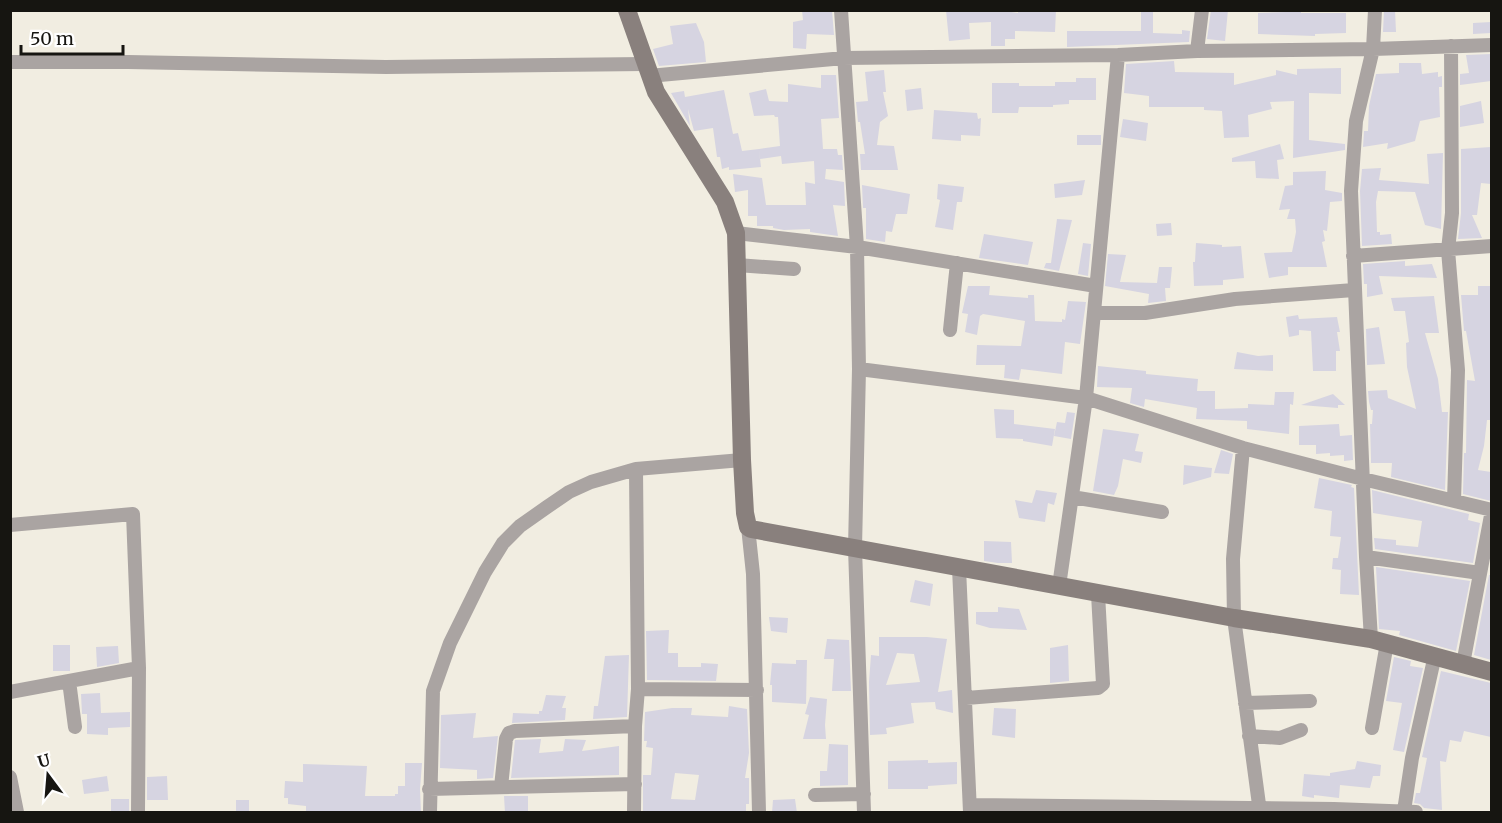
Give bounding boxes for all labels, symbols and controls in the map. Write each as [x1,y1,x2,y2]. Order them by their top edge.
scale bar [21,18,123,56]
text: 50 m [30,27,74,50]
north arrow [18,745,78,805]
text: U [35,749,52,772]

